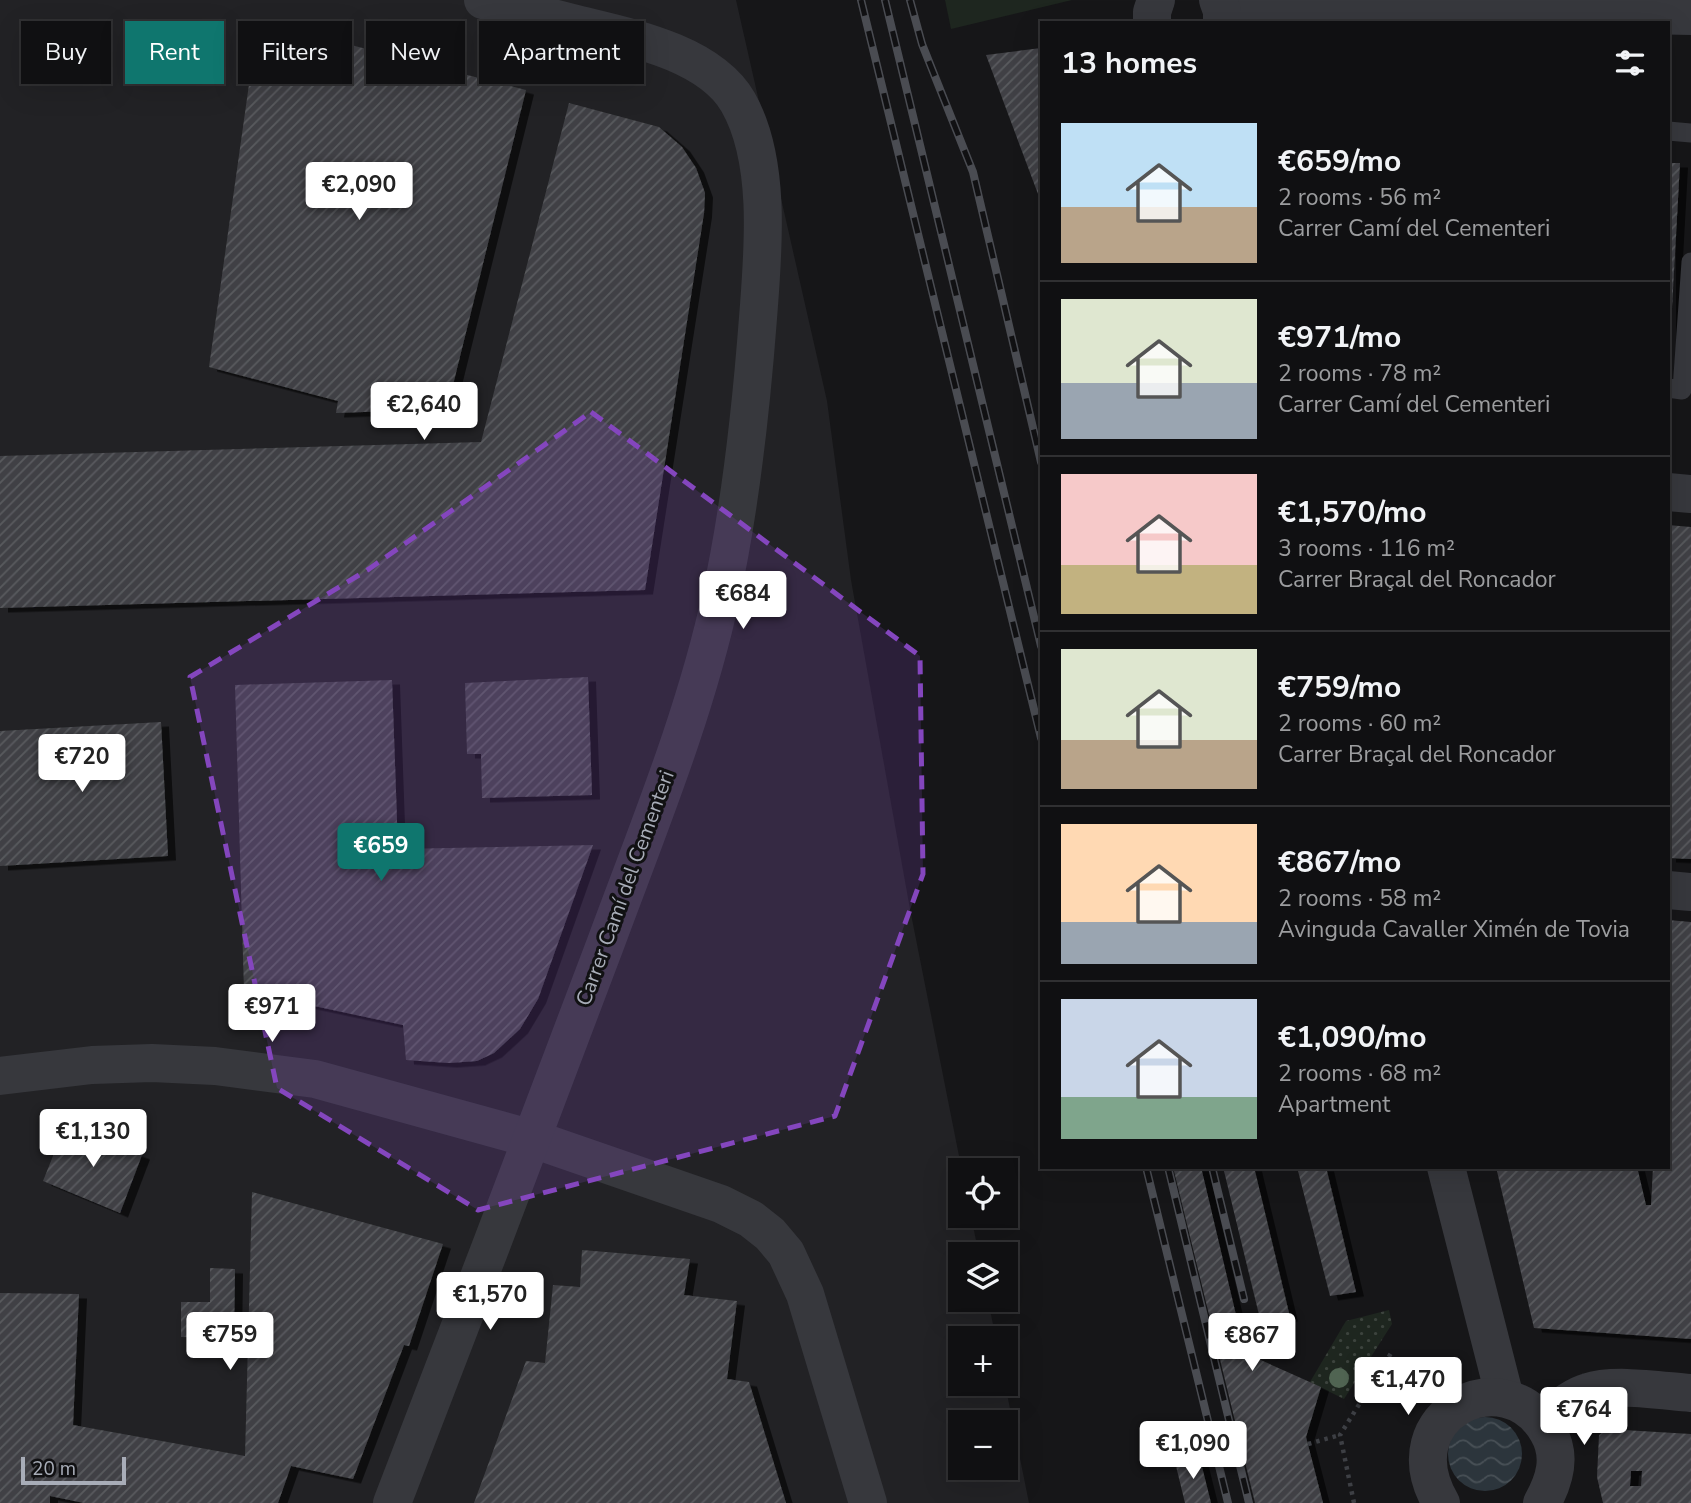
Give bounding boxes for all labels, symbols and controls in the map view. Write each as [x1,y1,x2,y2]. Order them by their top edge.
chip: Buy [21,21,111,84]
chip: Rent [125,21,224,84]
chip: Filters [238,21,352,84]
chip: New [366,21,465,84]
chip: Apartment [479,21,644,84]
text: 13 homes [1061,43,1197,84]
icon: filters [1611,44,1649,82]
text: €659/mo [1278,141,1401,182]
icon: home [1117,151,1201,235]
pin: €2,090 [302,162,416,222]
text: €2,090 [322,169,396,200]
text: 2 rooms · 56 m² [1278,182,1441,213]
text: Carrer Camí del Cementeri [1278,213,1550,244]
text: €971/mo [1278,317,1401,358]
icon: home [1117,327,1201,411]
text: 2 rooms · 78 m² [1278,358,1441,389]
pin: €2,640 [367,382,481,442]
text: €2,640 [387,389,461,420]
text: Carrer Camí del Cementeri [1278,389,1550,420]
text: €1,570/mo [1278,492,1427,533]
icon: home [1117,502,1201,586]
text: 3 rooms · 116 m² [1278,533,1455,564]
text: Carrer Braçal del Roncador [1278,564,1556,595]
pin: €684 [702,572,784,631]
text: €684 [715,578,771,609]
text: €759/mo [1278,667,1401,708]
icon: home [1117,677,1201,761]
text: 2 rooms · 60 m² [1278,708,1441,739]
pin: €720 [41,734,123,794]
text: Carrer Braçal del Roncador [1278,739,1556,770]
text: €720 [54,741,110,772]
street label: Carrer Camí del Cementeri [569,766,681,1010]
pin: €659 [340,824,422,883]
text: €659 [353,830,409,861]
text: €867/mo [1278,842,1401,883]
icon: home [1117,852,1201,936]
text: 2 rooms · 58 m² [1278,883,1441,914]
text: Avinguda Cavaller Ximén de Tovia [1278,914,1630,945]
pin: €971 [231,984,313,1044]
text: €971 [244,991,300,1022]
text: €1,090/mo [1278,1017,1427,1058]
icon: home [1117,1027,1201,1111]
text: 2 rooms · 68 m² [1278,1058,1441,1089]
text: Apartment [1278,1089,1390,1120]
pin: €1,130 [36,1110,150,1169]
text: €1,130 [56,1116,130,1147]
map controls [948,1158,1018,1480]
button: locate [948,1158,1018,1228]
button: layers [948,1242,1018,1312]
pin: €1,570 [433,1272,547,1332]
text: €1,570 [453,1279,527,1310]
pin: €759 [189,1312,271,1372]
pin: €867 [1211,1314,1293,1373]
text: €759 [202,1319,258,1350]
text: €867 [1224,1320,1280,1351]
button: + [948,1326,1018,1396]
pin: €1,470 [1351,1358,1465,1417]
text: €1,470 [1371,1364,1445,1395]
pin: €764 [1543,1388,1625,1447]
text: €764 [1556,1394,1612,1425]
button: − [948,1410,1018,1480]
pin: €1,090 [1136,1422,1250,1481]
text: €1,090 [1156,1428,1230,1459]
scale bar [21,1454,126,1486]
text: 20 m [32,1456,76,1482]

